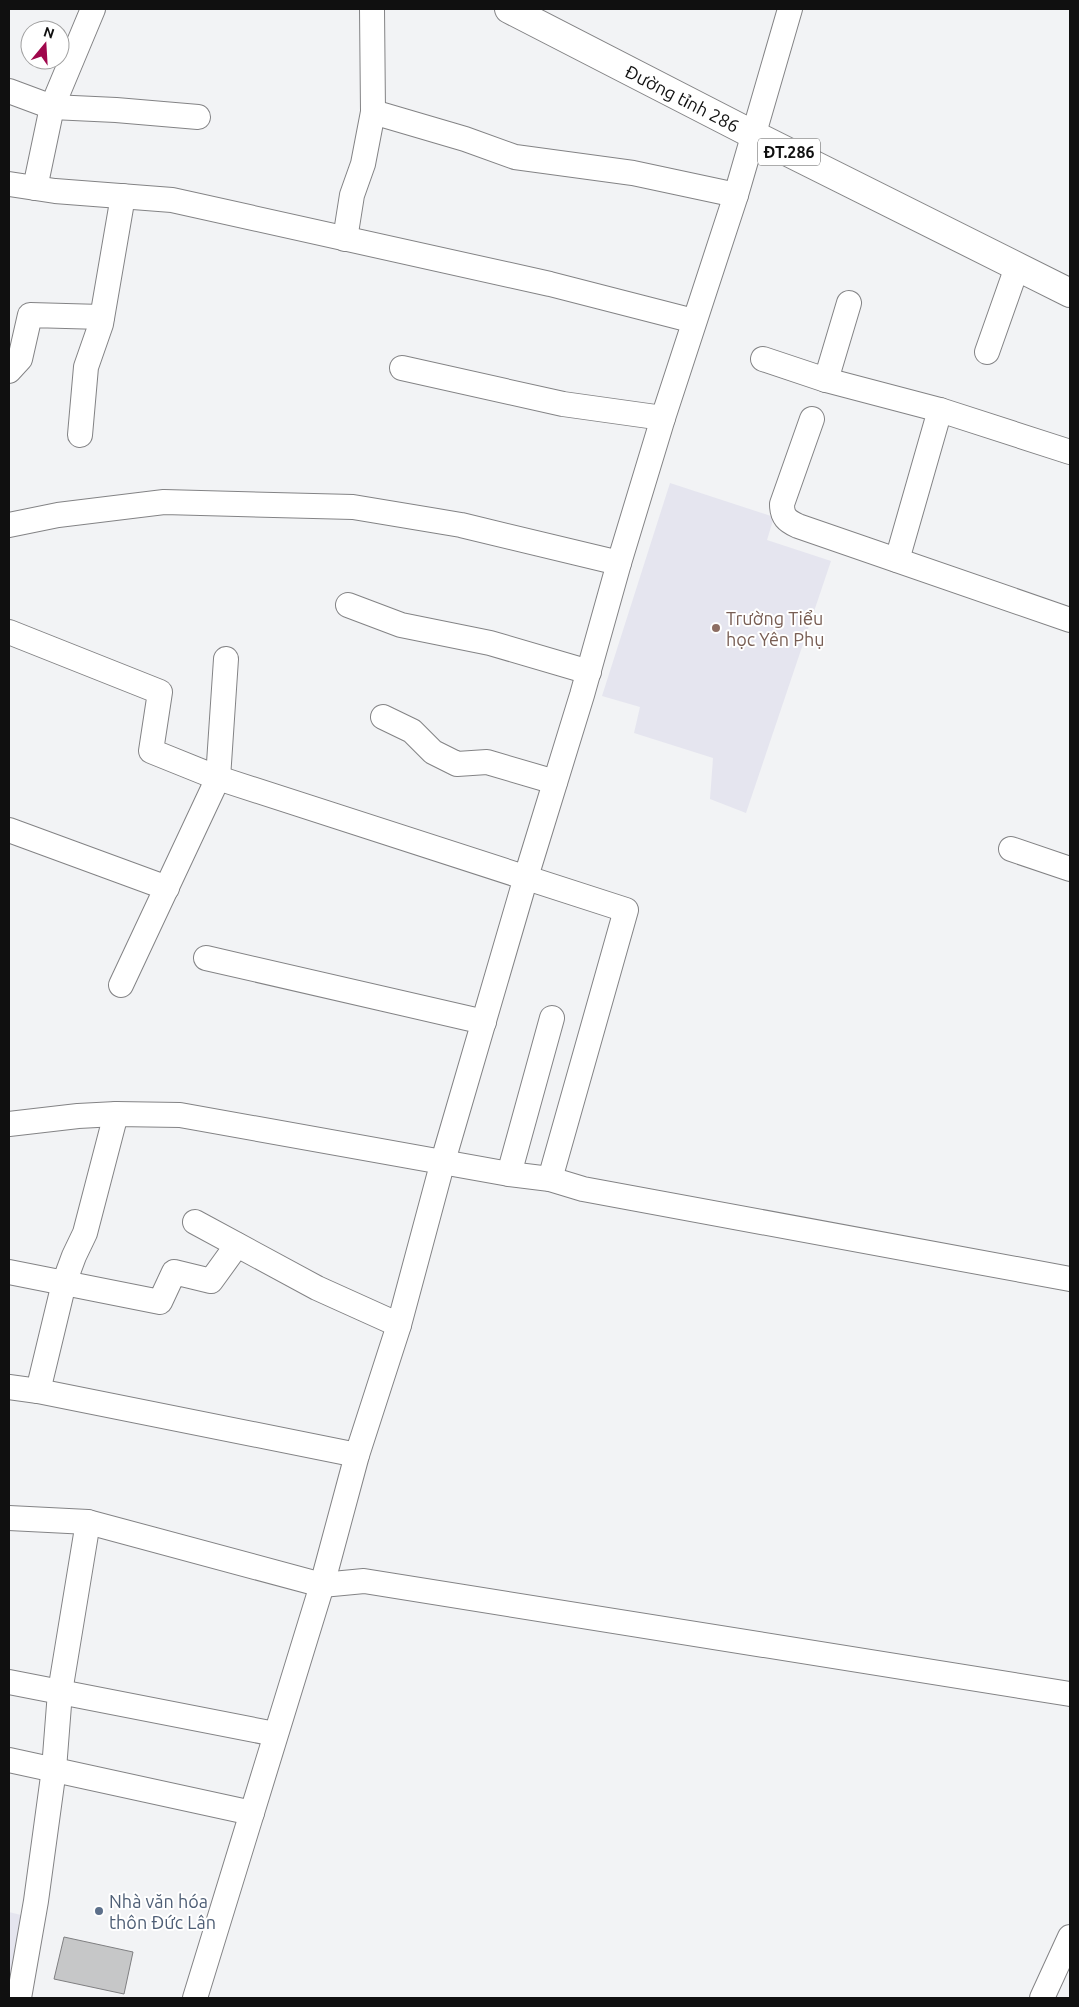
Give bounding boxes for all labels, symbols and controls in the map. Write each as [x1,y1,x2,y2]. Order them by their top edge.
north arrow [20,20,70,70]
text: N [42,23,56,42]
street label: Đường tỉnh 286 [622,61,743,136]
road number: ĐT.286 [758,138,820,166]
place label: Trường Tiểu học Yên Phụ [726,608,825,649]
marker: Trường Tiểu học Yên Phụ [710,622,722,634]
place label: Nhà văn hóa thôn Đức Lân [109,1891,216,1932]
marker: Nhà văn hóa thôn Đức Lân [93,1905,105,1917]

